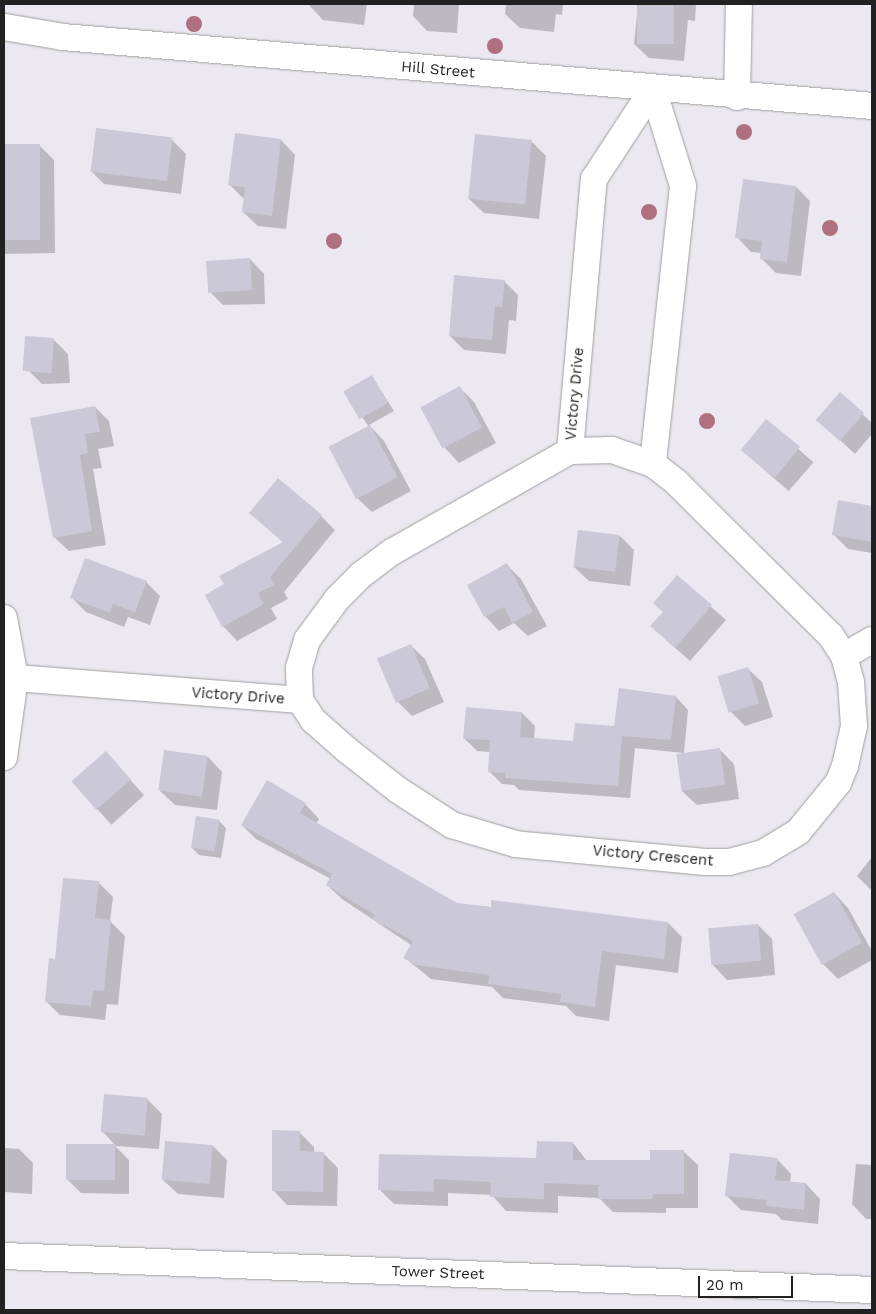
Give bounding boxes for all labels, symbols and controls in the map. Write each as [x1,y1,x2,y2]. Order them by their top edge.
street label: Hill Street [400,58,476,82]
street label: Victory Drive [562,347,588,441]
street label: Victory Drive [191,684,285,708]
street label: Victory Crescent [592,842,714,870]
street label: Tower Street [391,1262,485,1284]
scale bar [701,1266,796,1298]
text: 20 m [706,1276,744,1294]

